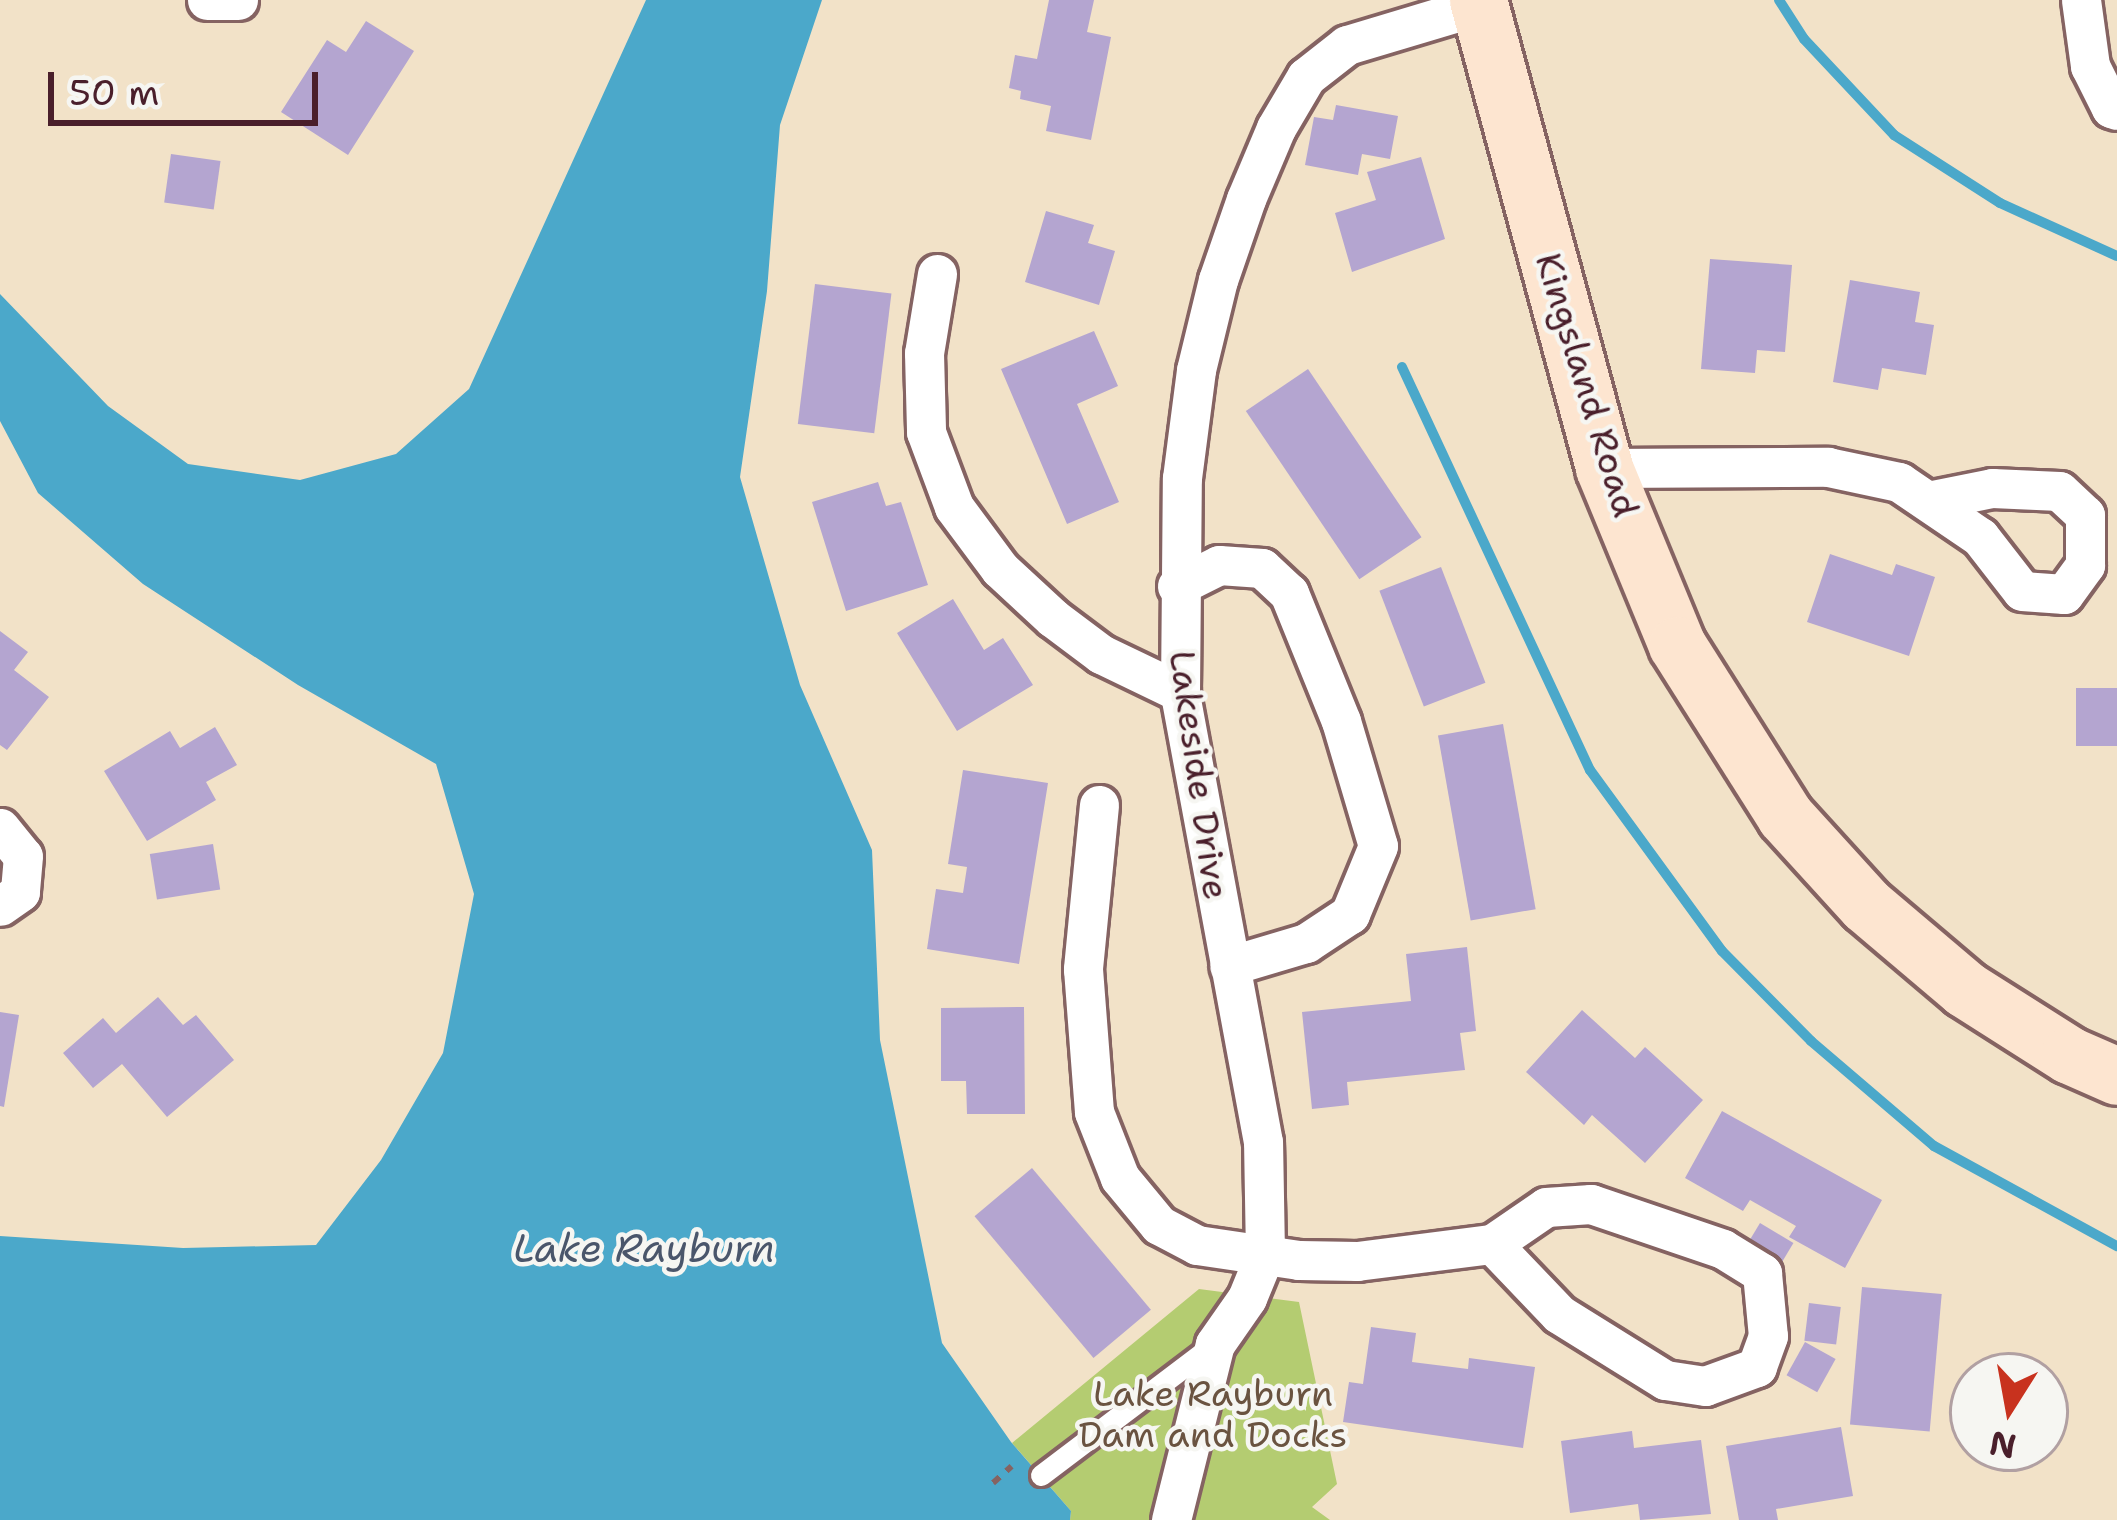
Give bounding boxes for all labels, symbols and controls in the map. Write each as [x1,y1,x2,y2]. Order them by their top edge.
scale bar [54,48,324,122]
text: 50 m [69,68,159,117]
street label: Kingsland Road [1526,248,1648,522]
street label: Lakeside Drive [1160,648,1238,902]
water label: Lake Rayburn [513,1225,775,1271]
north arrow [1949,1352,2069,1472]
park label: Lake Rayburn Dam and Docks [1079,1371,1347,1456]
text: N [1985,1420,2020,1469]

